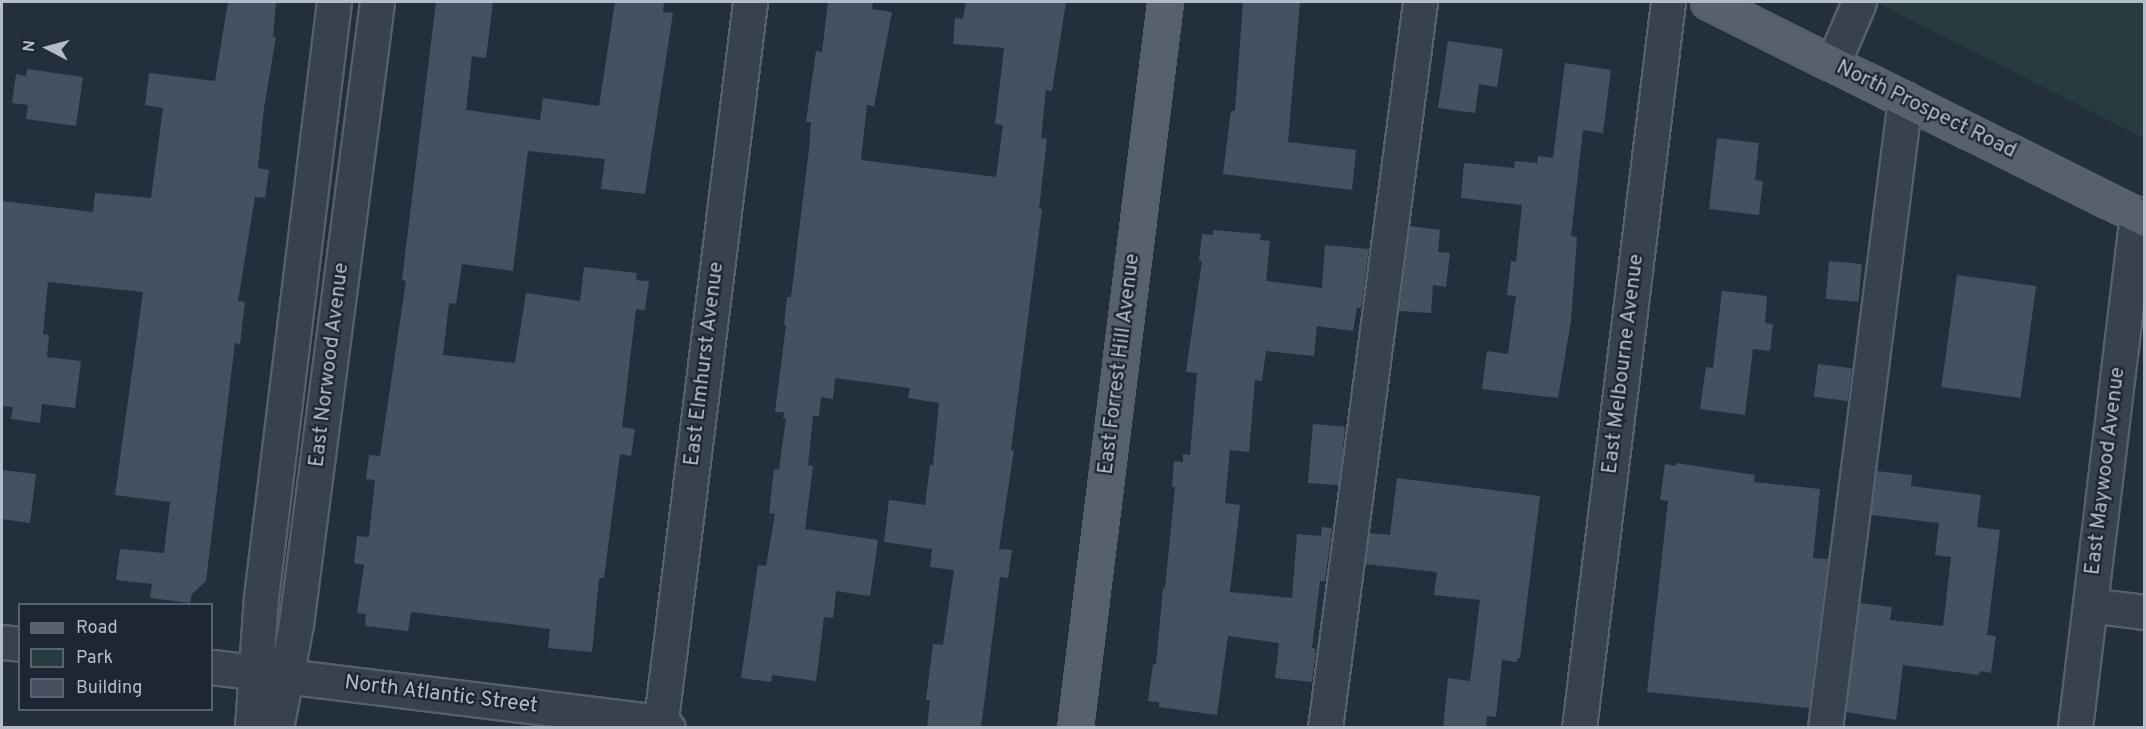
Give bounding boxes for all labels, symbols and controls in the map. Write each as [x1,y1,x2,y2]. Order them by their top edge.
north arrow [18,18,78,78]
text: N [20,39,41,53]
street label: North Prospect Road [1832,55,2020,165]
street label: East Forrest Hill Avenue [1094,252,1146,476]
street label: East Melbourne Avenue [1598,252,1650,476]
street label: East Elmhurst Avenue [680,260,730,468]
street label: East Norwood Avenue [305,261,355,469]
street label: East Maywood Avenue [2081,365,2131,577]
legend [18,603,213,711]
text: Road [76,617,118,640]
text: Park [76,647,113,670]
street label: North Atlantic Street [343,671,539,719]
text: Building [76,677,142,700]

